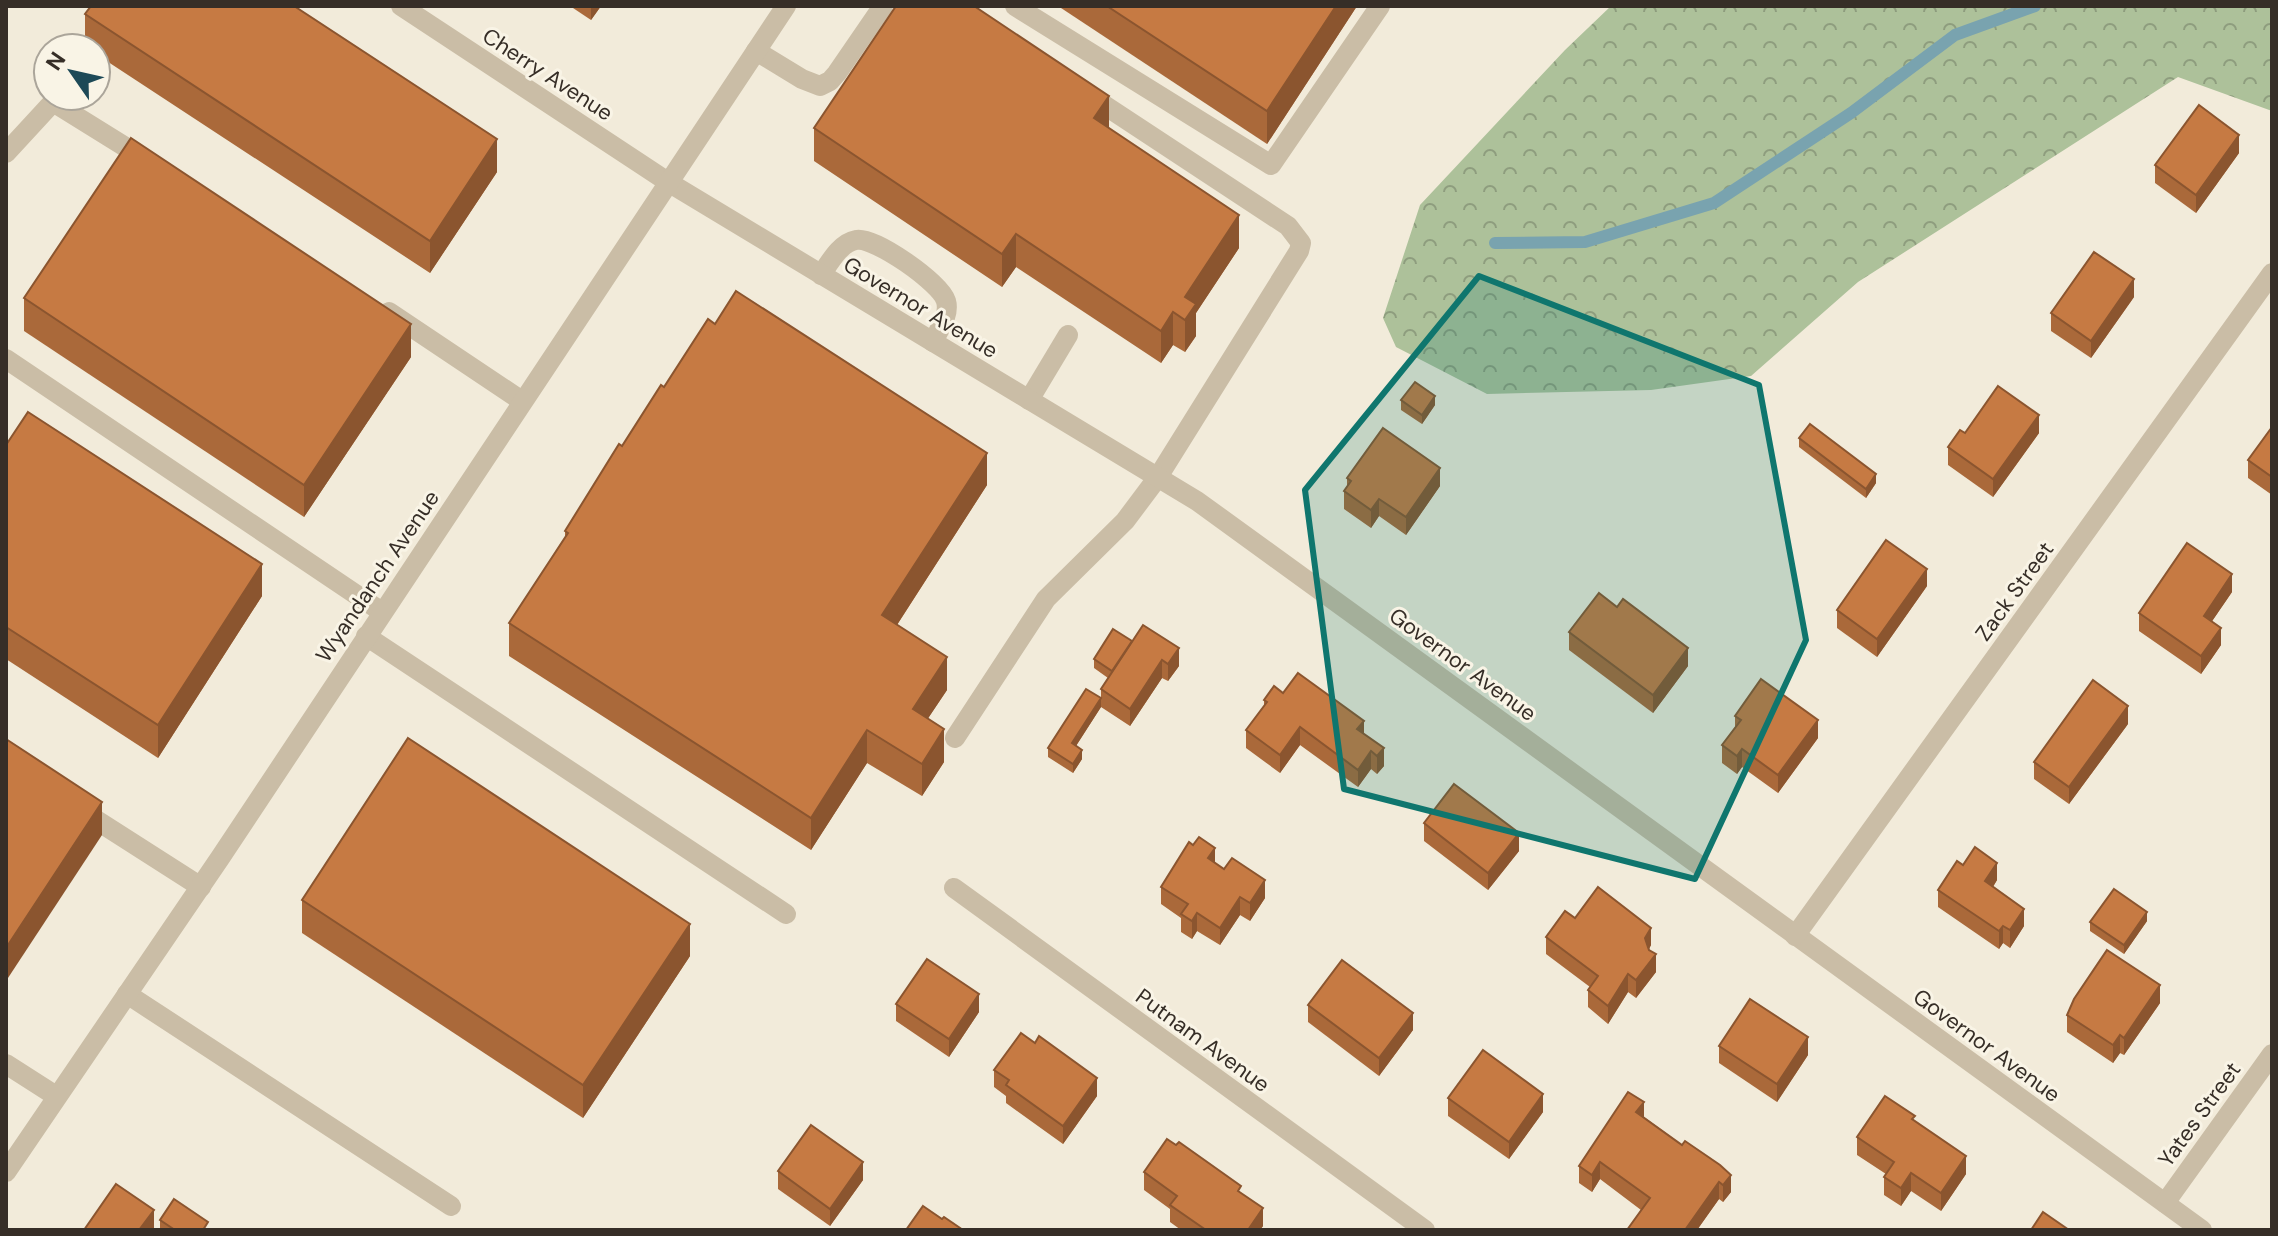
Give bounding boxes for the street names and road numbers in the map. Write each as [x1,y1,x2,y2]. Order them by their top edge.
street label: Cherry Avenue [477,21,619,127]
street label: Governor Avenue [838,250,1003,365]
street label: Wyandanch Avenue [309,485,446,668]
street label: Zack Street [1969,536,2060,647]
street label: Governor Avenue [1383,601,1542,728]
street label: Putnam Avenue [1130,982,1275,1099]
street label: Governor Avenue [1907,982,2066,1109]
street label: Yates Street [2152,1056,2247,1173]

